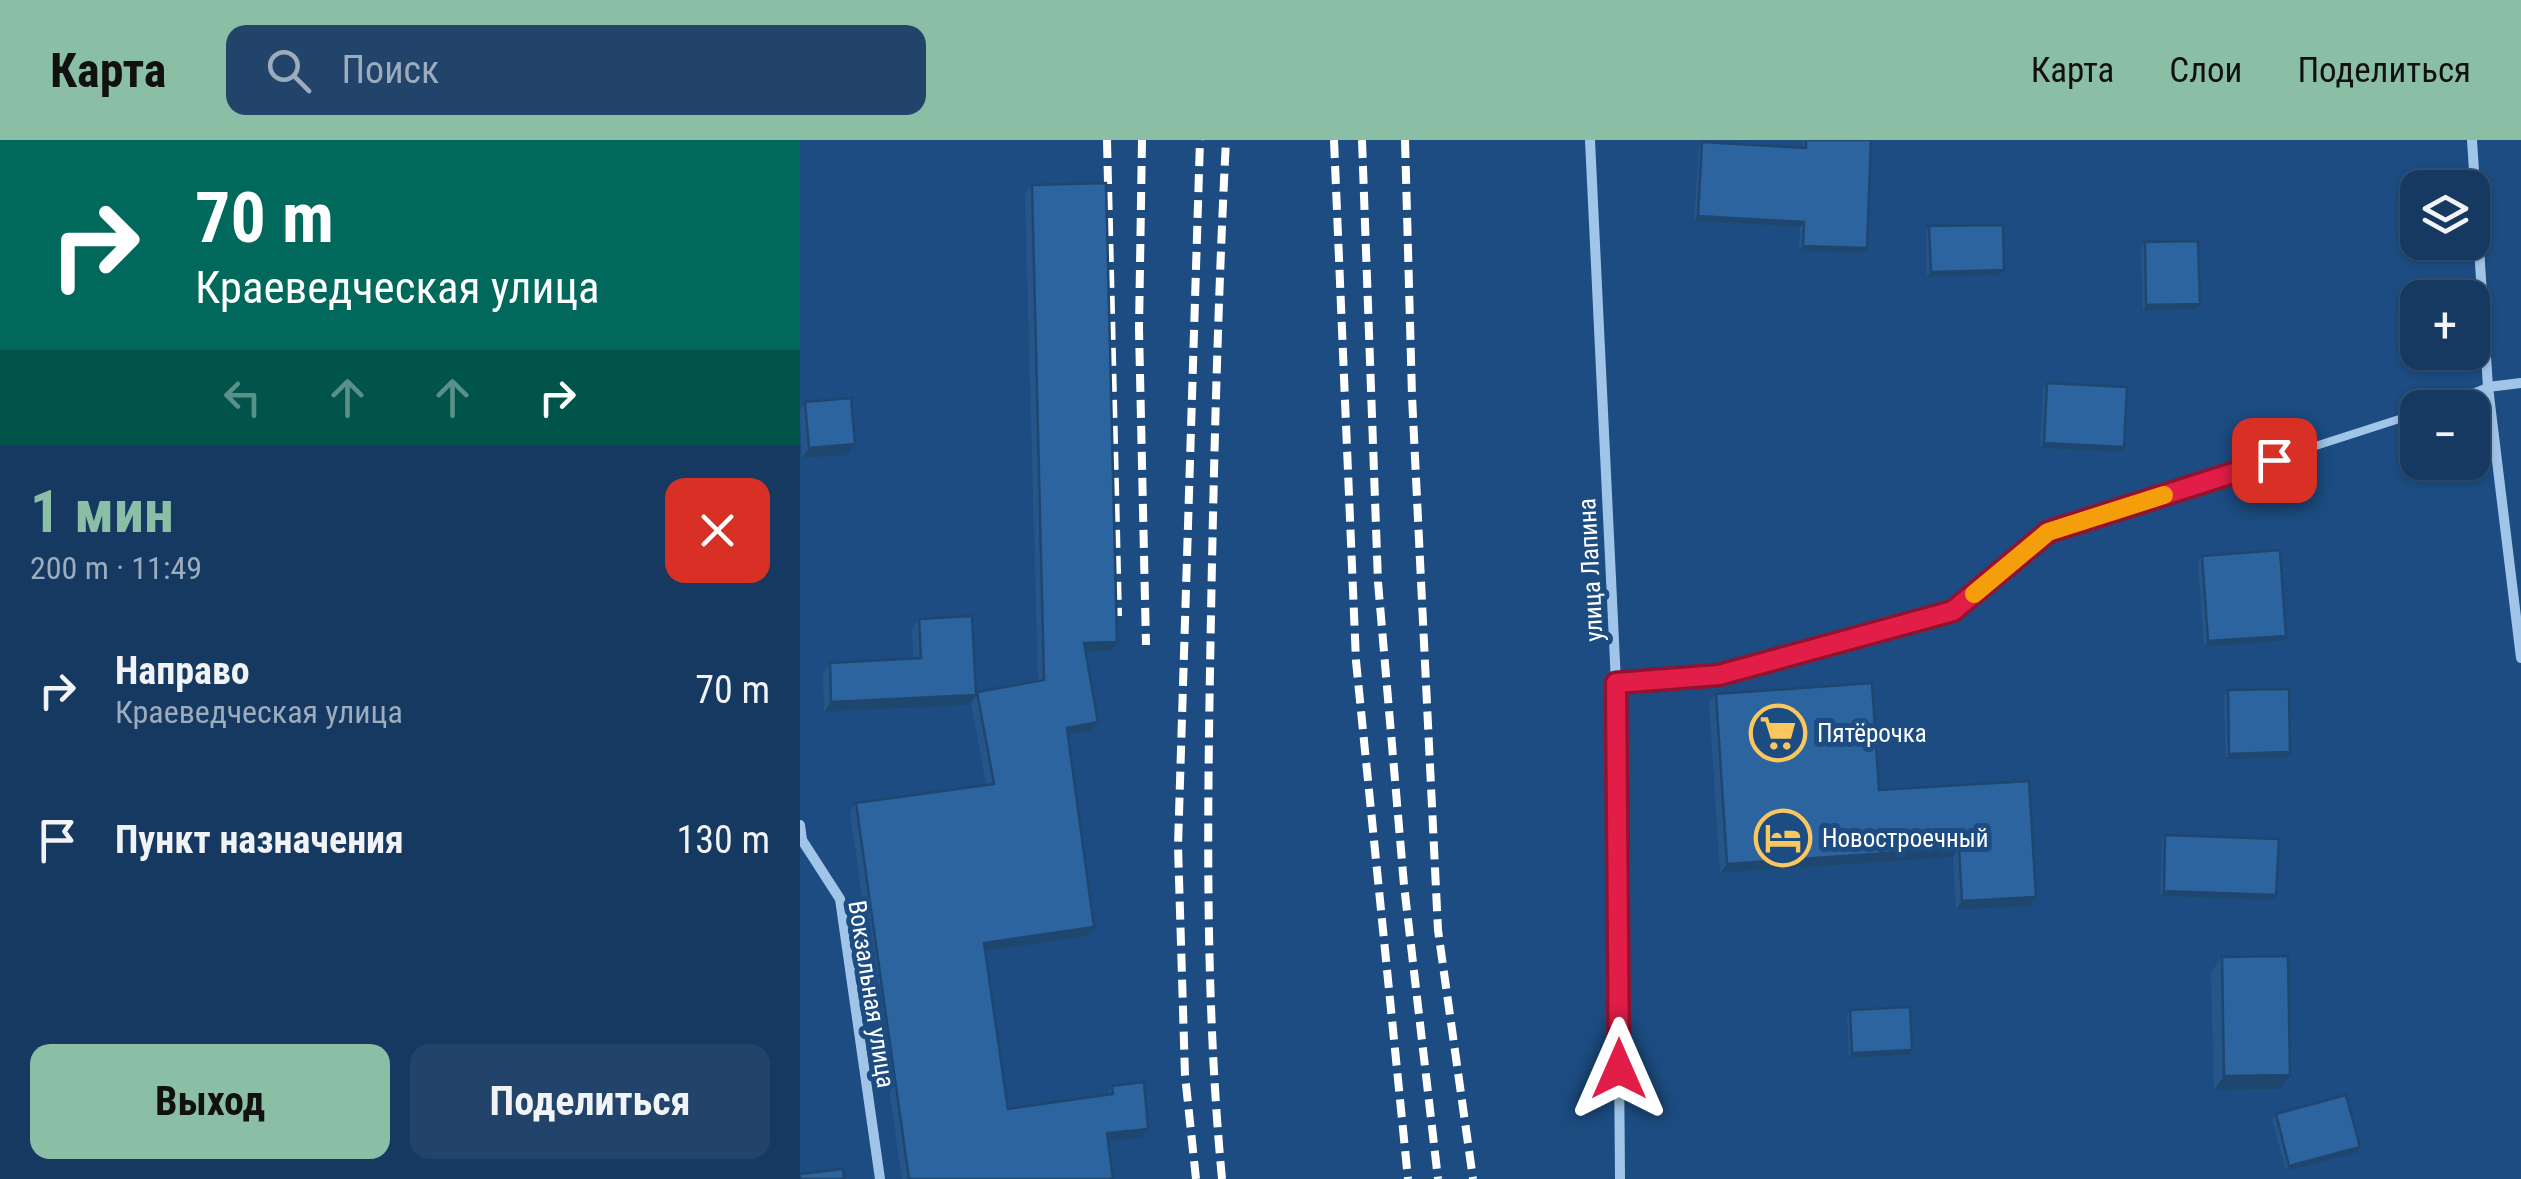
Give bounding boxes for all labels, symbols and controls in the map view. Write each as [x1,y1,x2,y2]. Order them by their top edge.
search box [226,25,926,115]
text: Карта [50,42,166,99]
icon: search [261,43,316,98]
text: Поиск [341,48,439,92]
text: Карта [2031,50,2114,91]
text: Слои [2169,50,2242,91]
text: Поделиться [2297,50,2471,91]
map controls [2400,170,2490,480]
button: layers [2400,170,2490,260]
text: 70 m [195,177,334,259]
icon: right [30,180,160,310]
text: Краеведческая улица [195,261,600,314]
button: + [2400,280,2490,370]
icon: left [215,370,270,425]
icon: ahead [320,370,375,425]
icon: ahead [425,370,480,425]
icon: right [530,370,585,425]
button: − [2400,390,2490,480]
pin [2232,418,2317,503]
icon: arrive [2247,433,2302,488]
text: 1 мин [30,476,174,547]
button: close [665,478,770,583]
street label: улица Лапина [1572,497,1609,643]
text: 200 m · 11:49 [30,549,202,587]
text: Направо [115,649,250,693]
icon: right [30,663,85,718]
text: 70 m [695,668,770,712]
text: Краеведческая улица [115,693,403,731]
supermarket icon: Пятёрочка [1748,703,1808,763]
place label: Пятёрочка [1817,719,1927,748]
hotel icon: Новостроечный [1753,808,1813,868]
icon: arrive [30,813,85,868]
text: Пункт назначения [115,818,404,862]
text: 130 m [676,818,770,862]
place label: Новостроечный [1822,824,1988,853]
street label: Вокзальная улица [842,898,901,1090]
position arrow [1567,1017,1671,1121]
button: Выход [30,1044,390,1159]
button: Поделиться [410,1044,770,1159]

